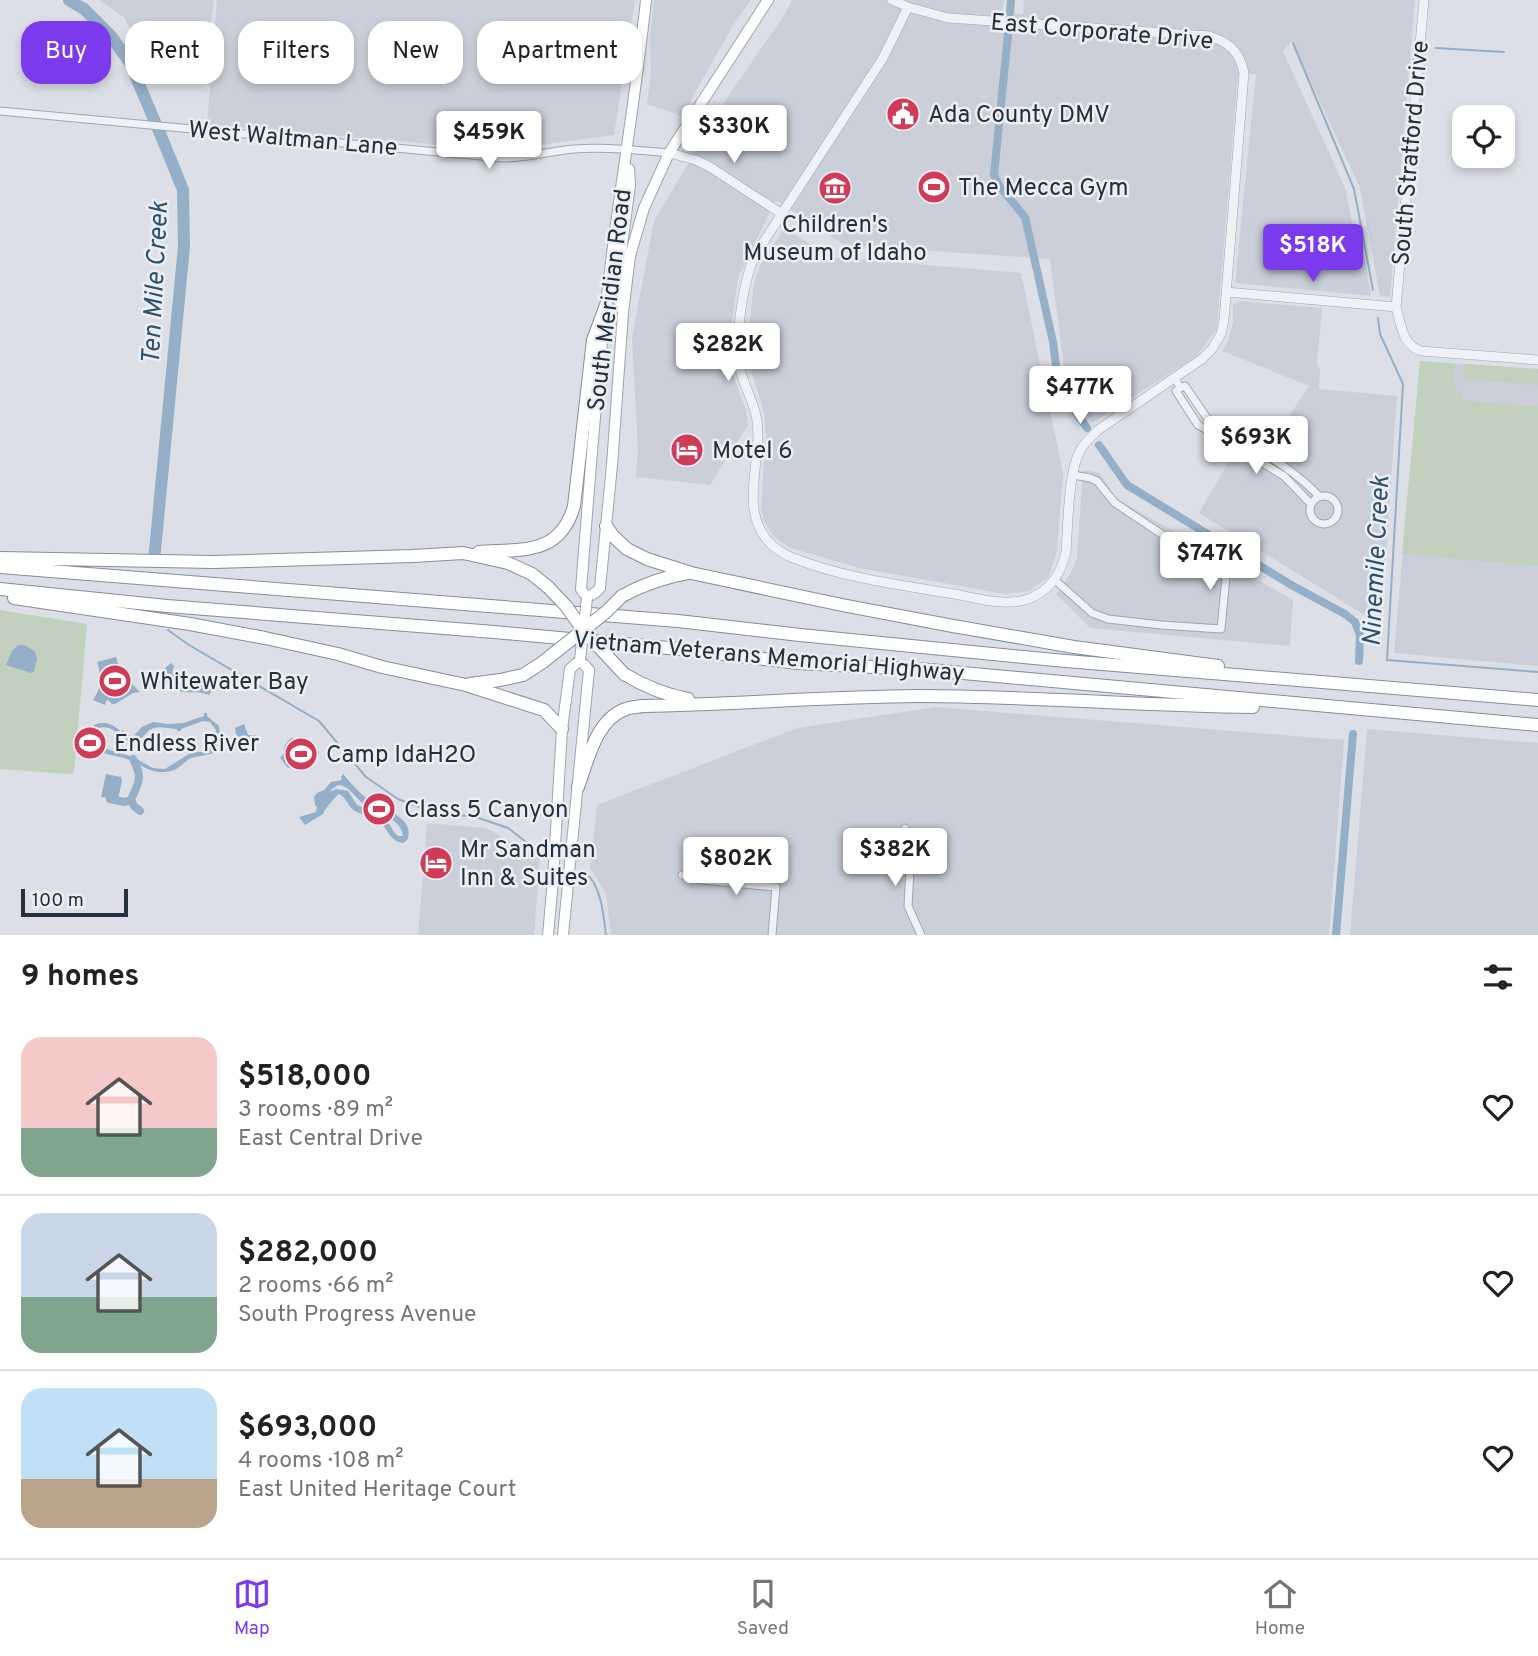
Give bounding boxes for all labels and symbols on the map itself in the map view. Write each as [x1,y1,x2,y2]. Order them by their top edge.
street label: East Corporate Drive [989,8,1214,58]
street label: South Stratford Drive [1387,39,1437,267]
public building icon: Ada County DMV [884,95,922,133]
place label: Ada County DMV [928,101,1110,131]
pin: $330K [685,106,783,165]
pin: $459K [440,111,538,171]
street label: West Waltman Lane [187,116,399,164]
sports icon: The Mecca Gym [915,168,953,206]
museum icon: Children's Museum of Idaho [816,169,854,207]
place label: The Mecca Gym [958,174,1129,204]
street label: South Meridian Road [582,187,640,413]
water label: Ten Mile Creek [136,200,177,366]
place label: Children's Museum of Idaho [743,211,927,269]
pin: $518K [1264,224,1362,284]
pin: $282K [679,324,777,383]
pin: $477K [1031,366,1129,426]
pin: $693K [1207,416,1305,476]
hotel icon: Motel 6 [668,431,706,469]
place label: Motel 6 [712,437,793,467]
water label: Ninemile Creek [1357,474,1398,647]
pin: $747K [1161,532,1259,592]
street label: Vietnam Veterans Memorial Highway [572,626,966,690]
sports icon: Whitewater Bay [96,662,134,700]
place label: Whitewater Bay [140,668,309,698]
sports icon: Endless River [71,724,109,762]
place label: Endless River [114,730,259,760]
sports icon: Camp IdaH2O [282,735,320,773]
place label: Camp IdaH2O [326,741,476,771]
sports icon: Class 5 Canyon [360,790,398,828]
place label: Class 5 Canyon [404,796,568,826]
pin: $382K [846,828,944,888]
place label: Mr Sandman Inn & Suites [460,836,596,894]
pin: $802K [687,838,785,897]
hotel icon: Mr Sandman Inn & Suites [417,844,455,882]
scale bar [21,886,128,918]

